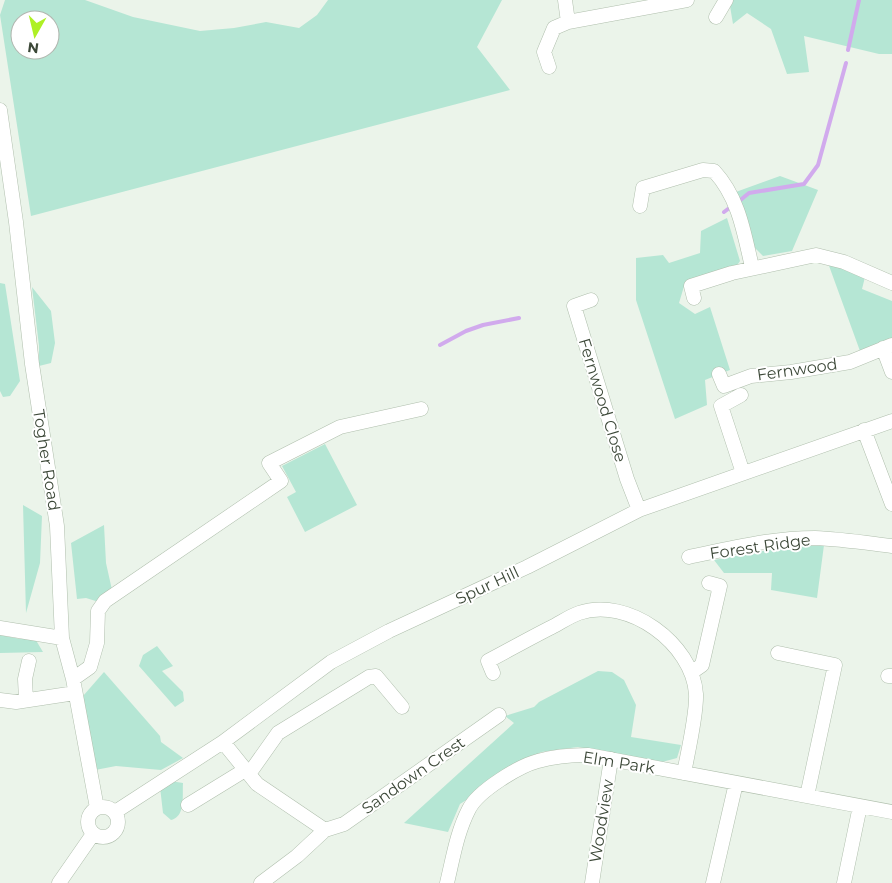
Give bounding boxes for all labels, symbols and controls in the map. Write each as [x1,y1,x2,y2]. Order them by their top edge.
north arrow [10,10,60,60]
text: N [26,38,40,58]
street label: Fernwood Close [575,336,630,464]
street label: Fernwood [756,354,839,385]
street label: Togher Road [29,408,64,512]
street label: Forest Ridge [708,530,812,563]
street label: Spur Hill [452,562,522,608]
street label: Sandown Crest [358,733,469,818]
street label: Elm Park [582,747,657,778]
street label: Woodview [586,778,617,864]

